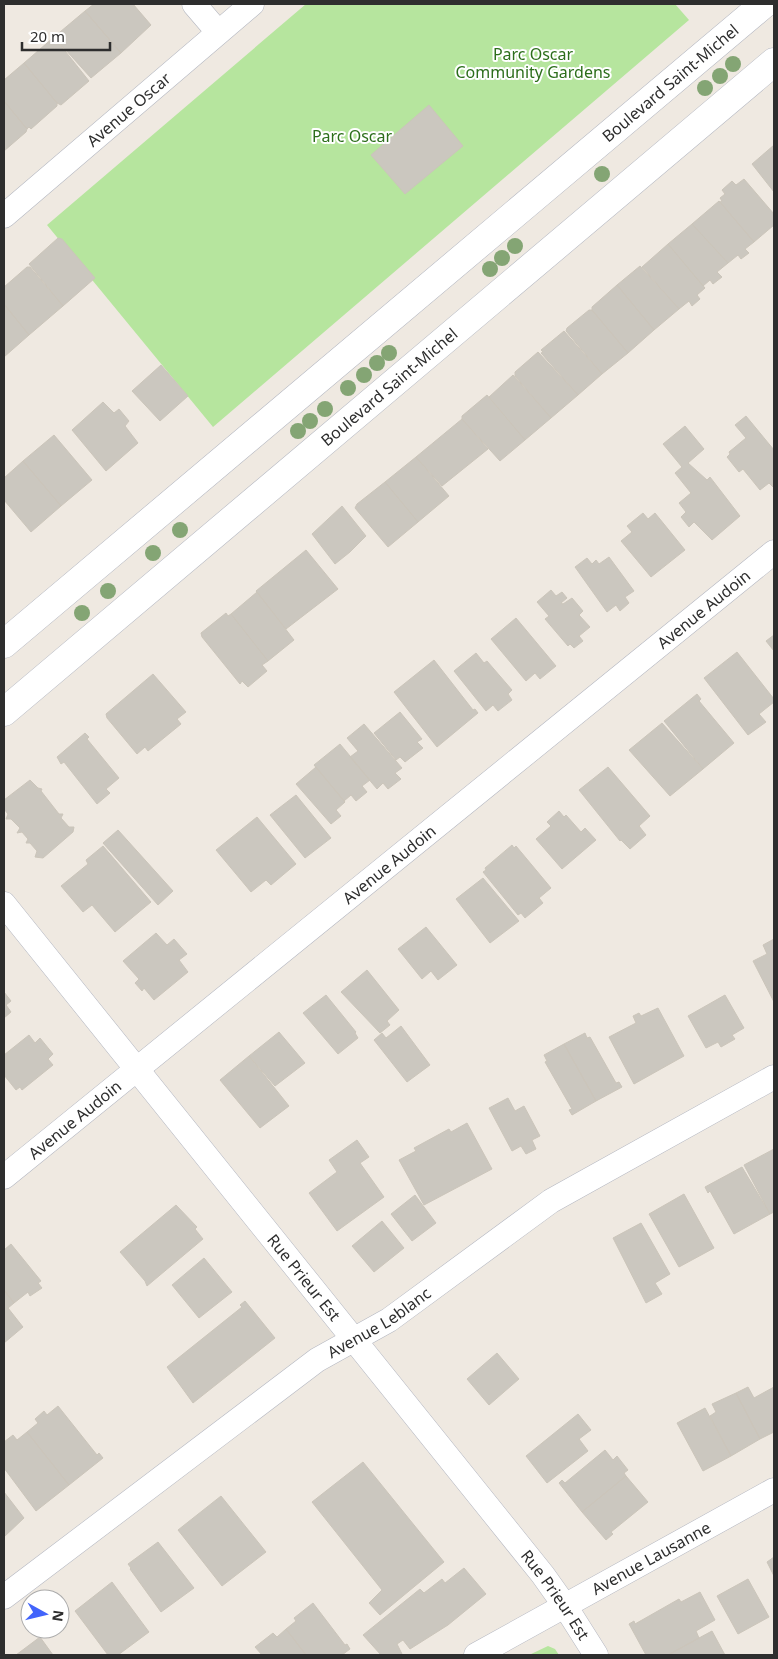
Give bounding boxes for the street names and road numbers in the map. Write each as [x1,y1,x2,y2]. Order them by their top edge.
street label: Boulevard Saint-Michel [597,19,743,147]
street label: Avenue Oscar [82,67,176,152]
street label: Boulevard Saint-Michel [316,323,462,451]
street label: Avenue Audoin [652,565,755,654]
street label: Avenue Audoin [338,820,440,909]
street label: Avenue Audoin [23,1075,126,1164]
street label: Rue Prieur Est [262,1229,346,1326]
street label: Avenue Leblanc [323,1282,435,1363]
street label: Avenue Lausanne [587,1516,715,1600]
street label: Rue Prieur Est [516,1545,595,1644]

